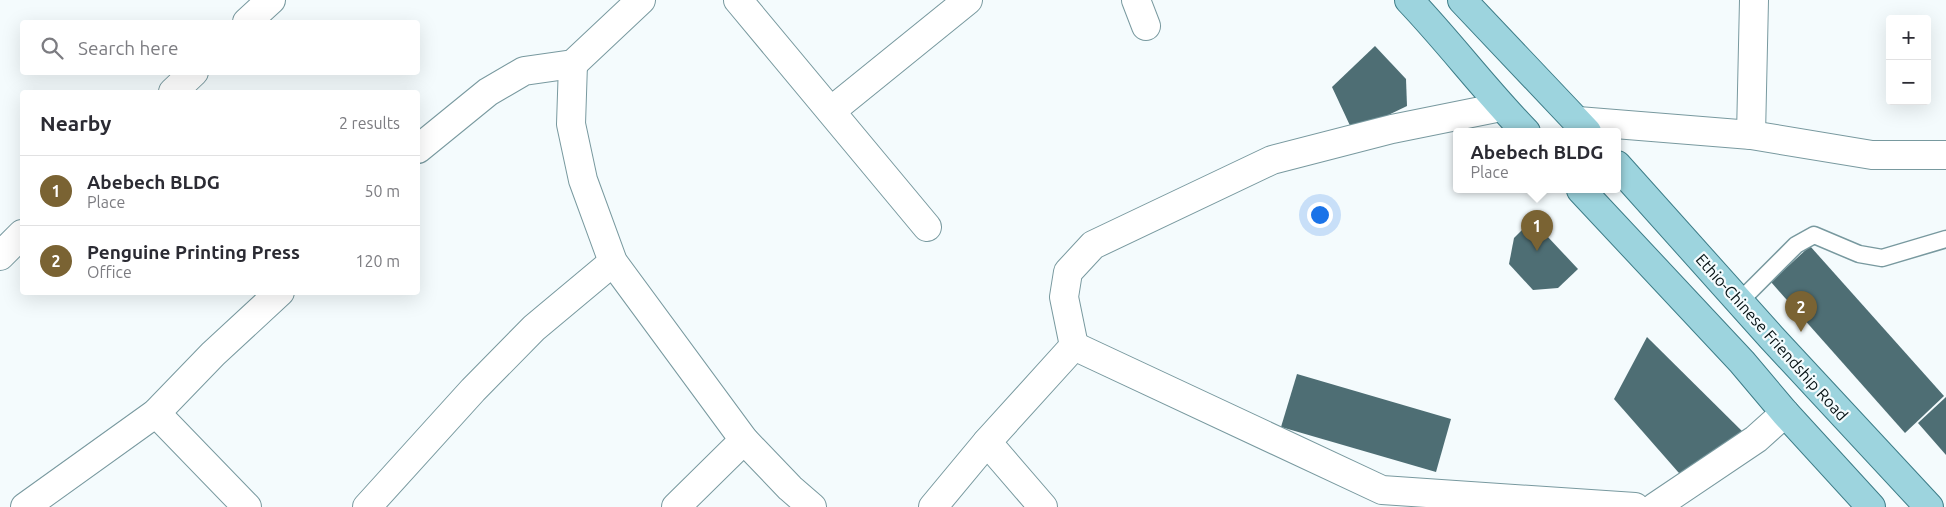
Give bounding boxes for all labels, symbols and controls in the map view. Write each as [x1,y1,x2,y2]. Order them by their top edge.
map controls [1886,15,1931,105]
button: + [1886,15,1931,60]
search box [20,20,420,75]
icon: search [38,34,66,62]
text: Search here [78,37,178,59]
button: − [1886,60,1931,105]
text: Nearby [40,111,111,135]
text: 2 results [339,114,400,132]
popup [1453,128,1621,193]
text: Abebech BLDG [1470,141,1604,163]
text: Place [1470,163,1509,181]
text: Abebech BLDG [87,171,220,193]
text: 1 [51,182,61,200]
text: 50 m [364,182,400,200]
text: Place [87,193,125,211]
your location [1307,202,1333,228]
pin: 1 [1521,210,1553,251]
text: Penguine Printing Press [87,241,300,263]
street label: Ethio-Chinese Friendship Road [1692,250,1852,424]
text: 2 [51,252,61,270]
text: 120 m [355,252,400,270]
text: Office [87,263,132,281]
pin: 2 [1785,291,1817,332]

